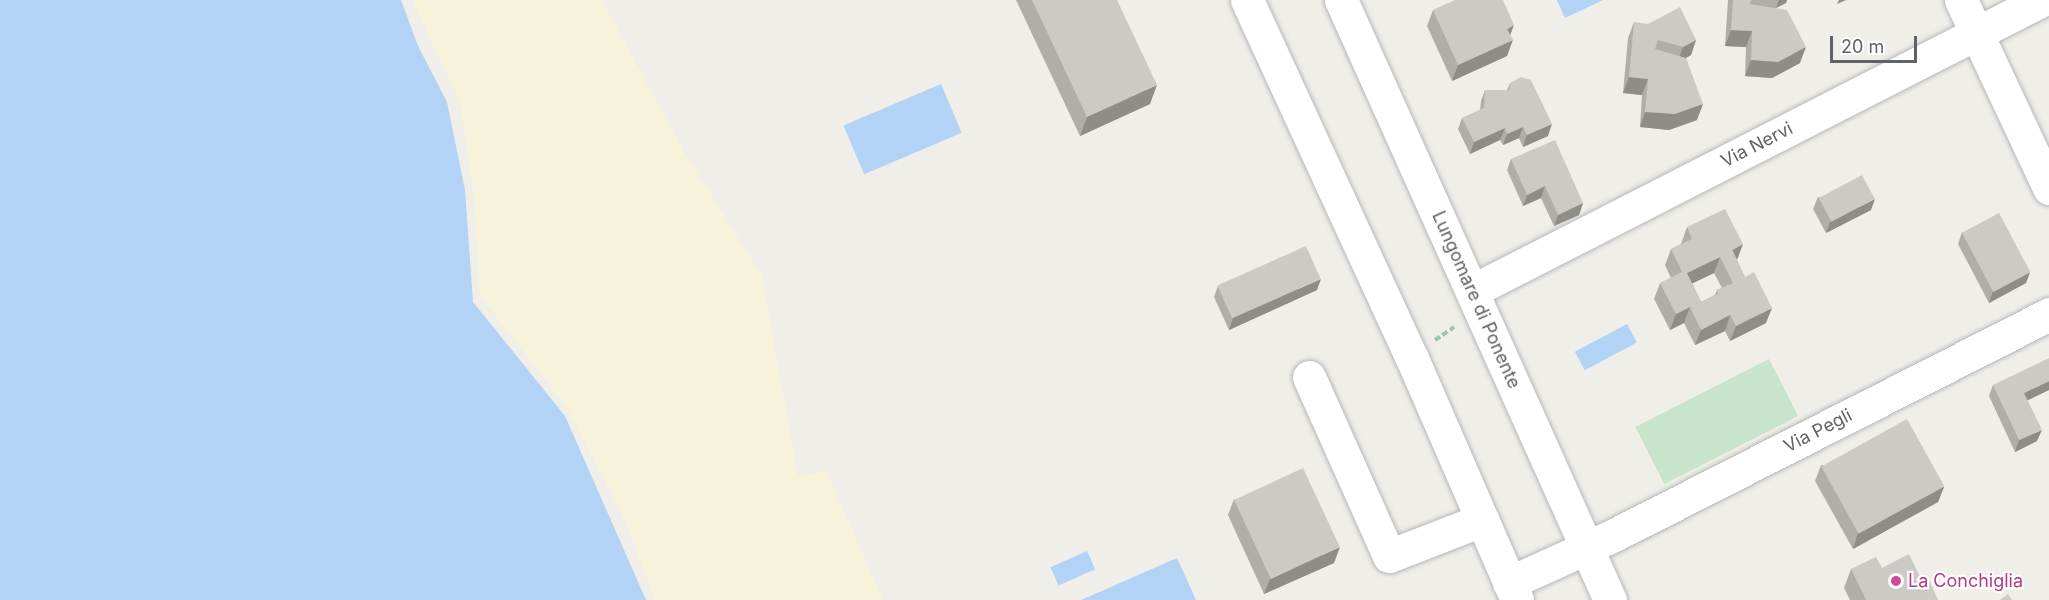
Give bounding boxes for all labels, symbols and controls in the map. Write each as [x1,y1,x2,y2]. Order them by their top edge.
scale bar [1833,24,1920,62]
text: 20 m [1841,36,1884,57]
street label: Via Nervi [1718,118,1796,172]
street label: Lungomare di Ponente [1427,208,1525,392]
street label: Via Pegli [1780,405,1856,457]
place label: La Conchiglia [1908,570,2023,592]
marker: La Conchiglia [1889,574,1903,588]

